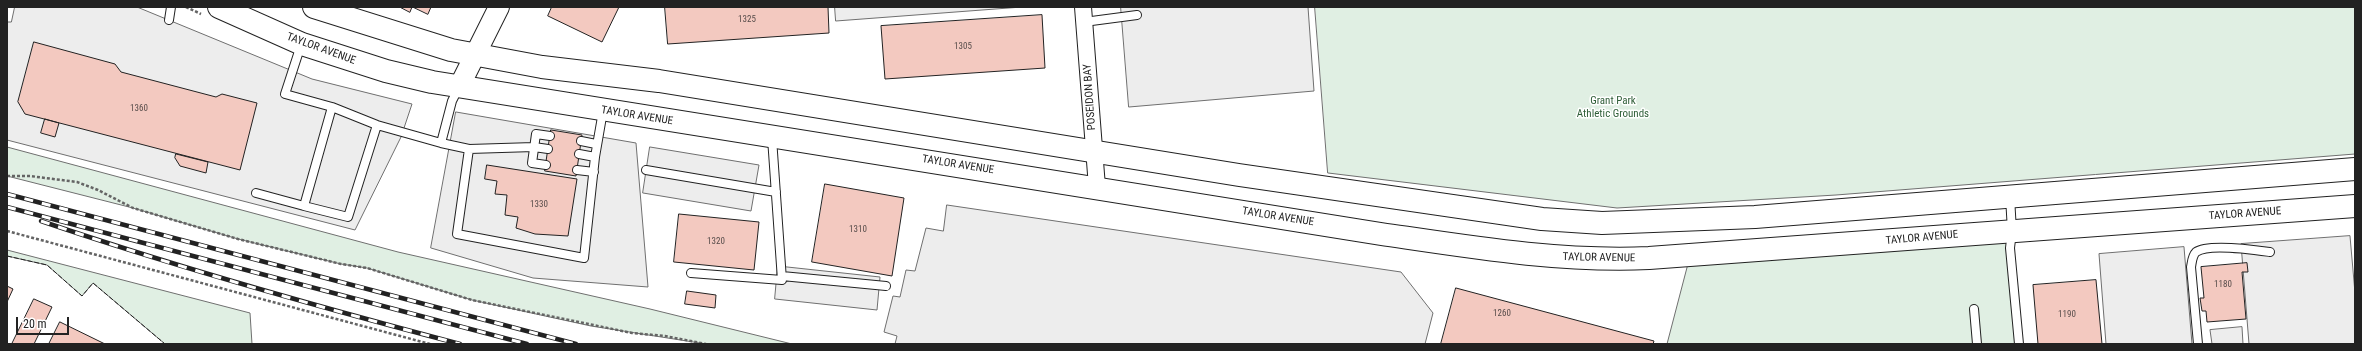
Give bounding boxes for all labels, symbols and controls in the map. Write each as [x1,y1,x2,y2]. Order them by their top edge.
house number: 1325 [738,15,756,25]
street label: TAYLOR AVENUE [285,30,357,68]
house number: 1305 [954,42,972,52]
street label: POSEIDON BAY [1081,63,1099,131]
park label: Grant Park Athletic Grounds [1577,94,1649,120]
house number: 1360 [130,104,148,114]
street label: TAYLOR AVENUE [600,104,674,128]
street label: TAYLOR AVENUE [921,153,995,177]
house number: 1330 [530,200,548,210]
street label: TAYLOR AVENUE [1241,205,1315,229]
street label: TAYLOR AVENUE [2208,205,2282,223]
house number: 1310 [849,225,867,235]
street label: TAYLOR AVENUE [1885,228,1959,248]
house number: 1320 [707,237,725,247]
street label: TAYLOR AVENUE [1563,251,1635,265]
house number: 1180 [2214,280,2232,290]
scale bar [18,309,71,335]
house number: 1260 [1493,309,1511,319]
house number: 1190 [2058,310,2076,320]
text: 20 m [23,317,47,331]

